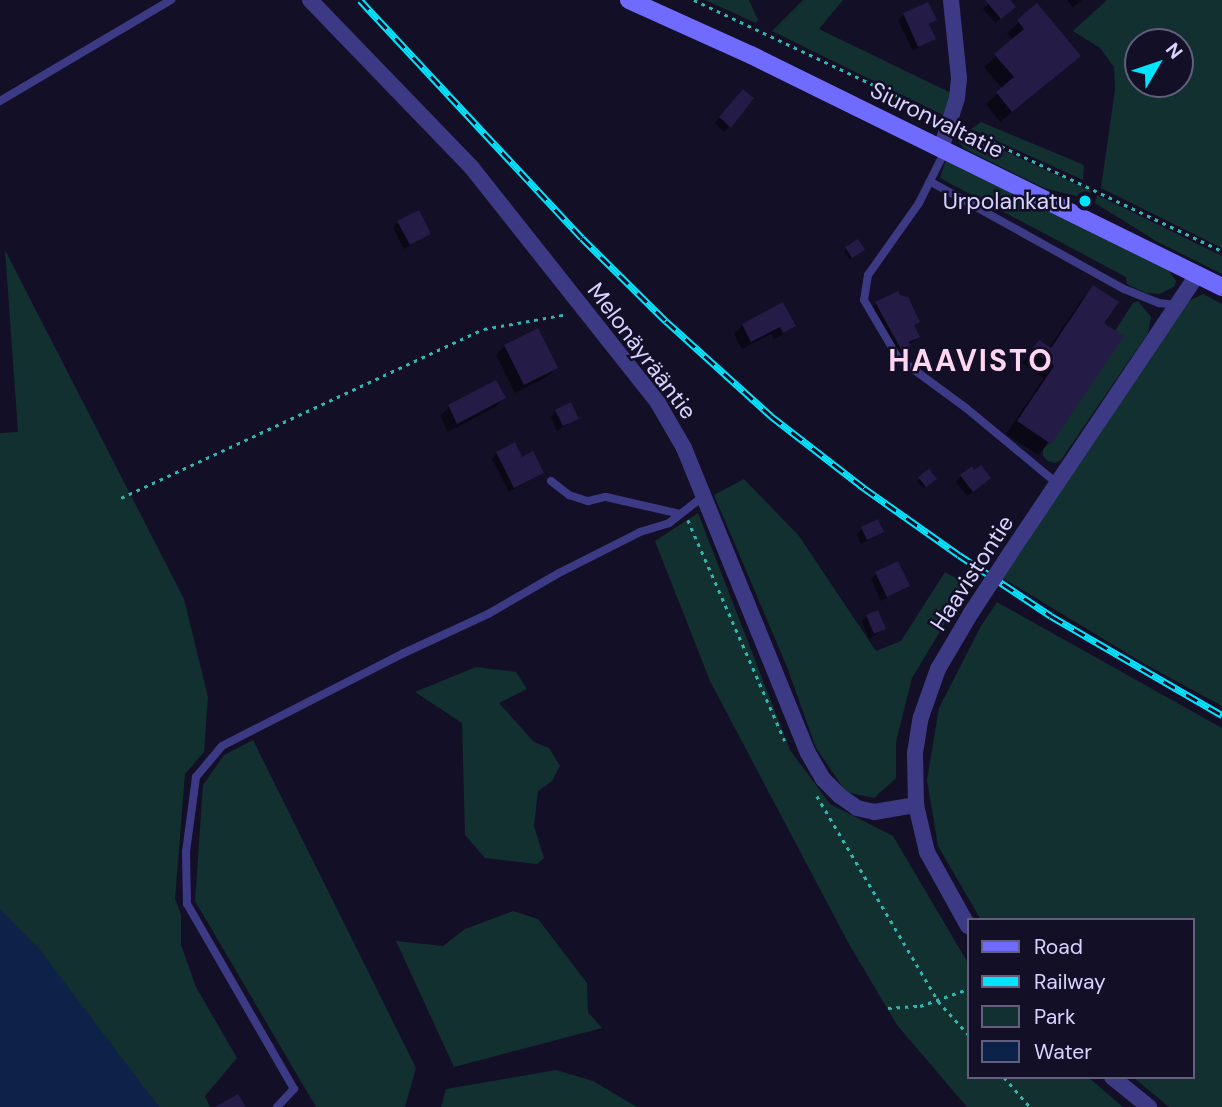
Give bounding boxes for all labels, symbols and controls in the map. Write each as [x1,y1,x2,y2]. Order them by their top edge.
north arrow [1124,28,1194,98]
text: N [1160,37,1188,64]
street label: Siuronvaltatie [866,76,1008,164]
place label: Urpolankatu [943,187,1071,215]
marker: Urpolankatu [1077,193,1093,209]
street label: Melonäyrääntie [582,277,702,425]
district label: HAAVISTO [889,343,1053,379]
street label: Haavistontie [924,510,1020,636]
legend [967,918,1194,1079]
text: Road [1034,933,1083,961]
text: Railway [1034,968,1106,996]
text: Park [1034,1003,1075,1031]
text: Water [1034,1038,1092,1066]

